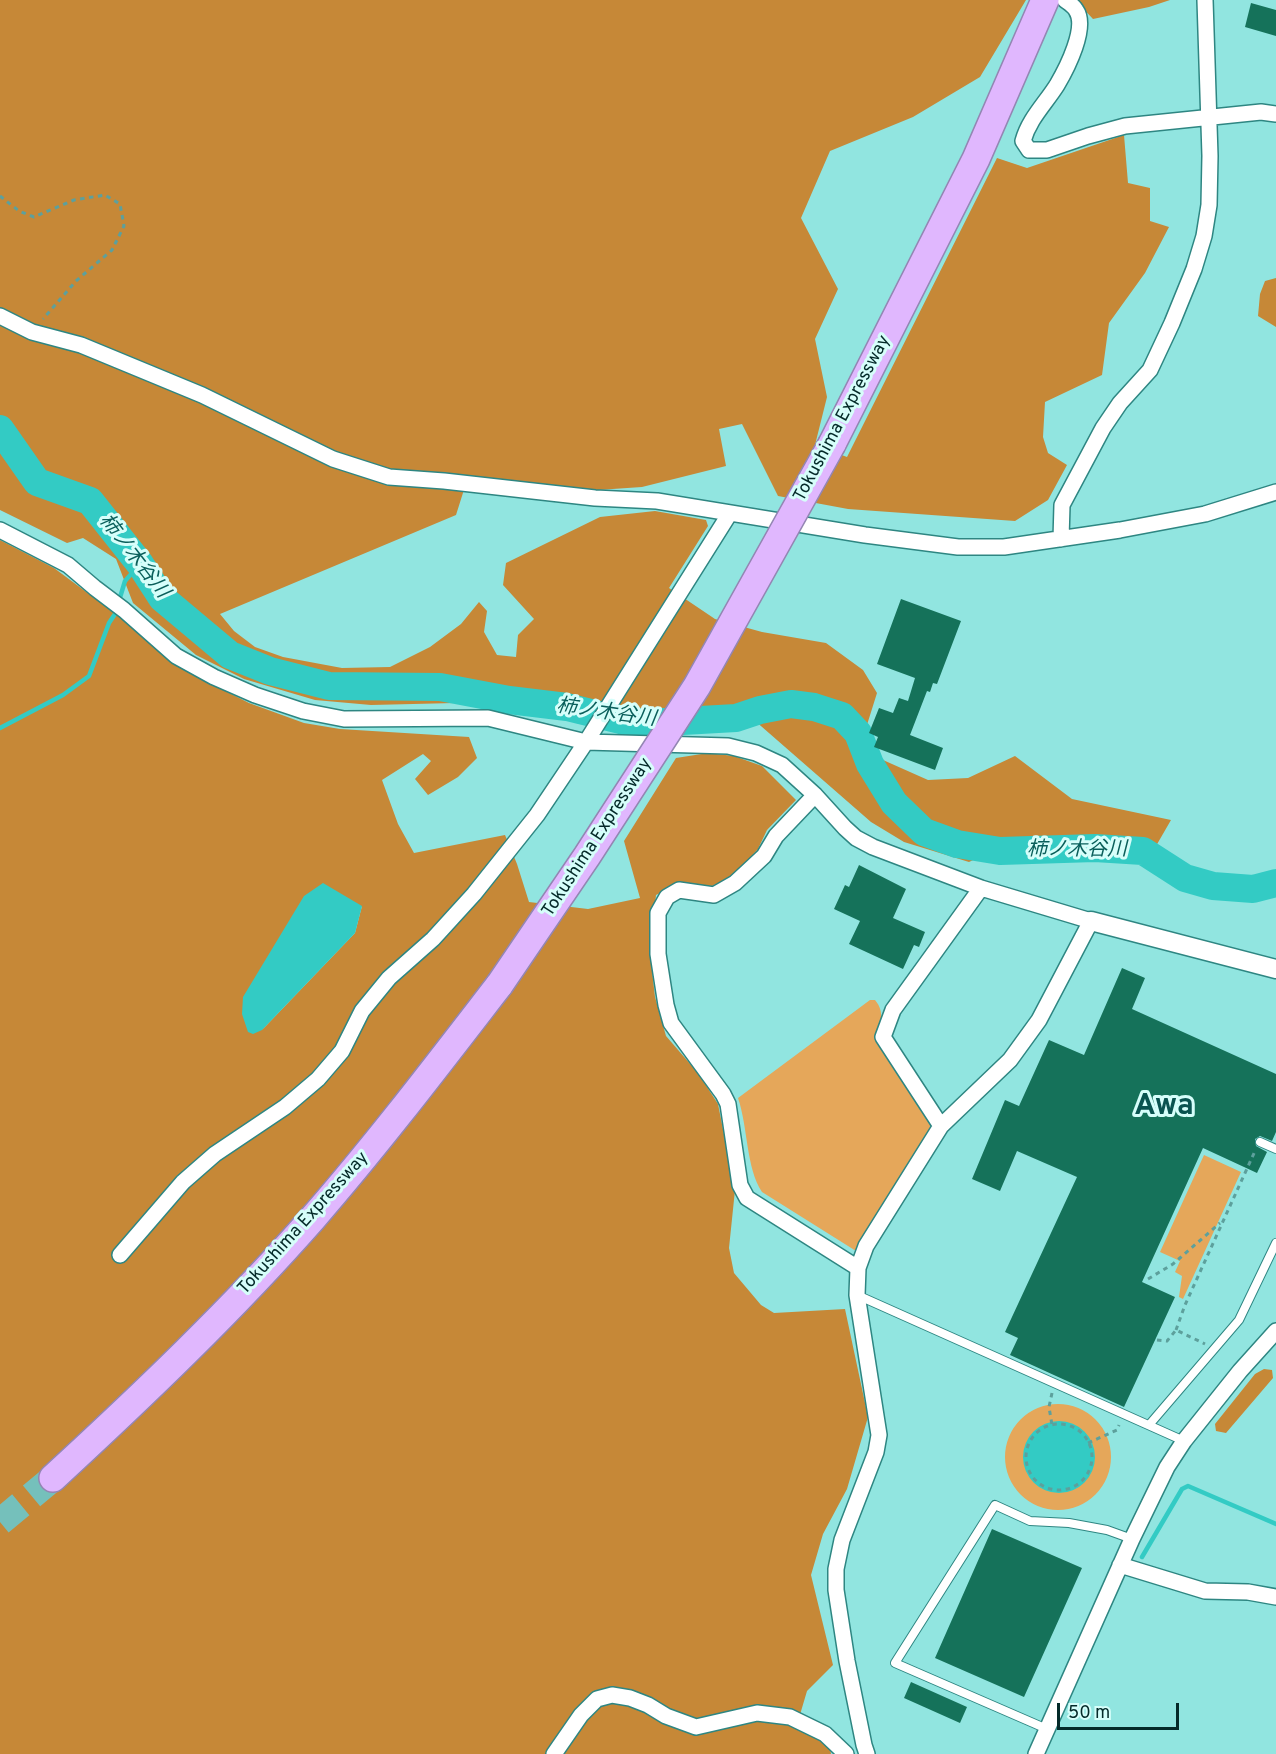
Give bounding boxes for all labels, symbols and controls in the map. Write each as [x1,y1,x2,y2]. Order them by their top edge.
street label: Tokushima Expressway [790,332,896,506]
water label: 柿ノ木谷川 [93,510,173,604]
water label: 柿ノ木谷川 [555,695,657,733]
street label: Tokushima Expressway [539,754,657,922]
water label: 柿ノ木谷川 [1027,839,1127,863]
district label: Awa [1134,1090,1194,1126]
street label: Tokushima Expressway [234,1148,374,1300]
scale bar [1060,1691,1182,1729]
text: 50 m [1068,1702,1110,1725]

